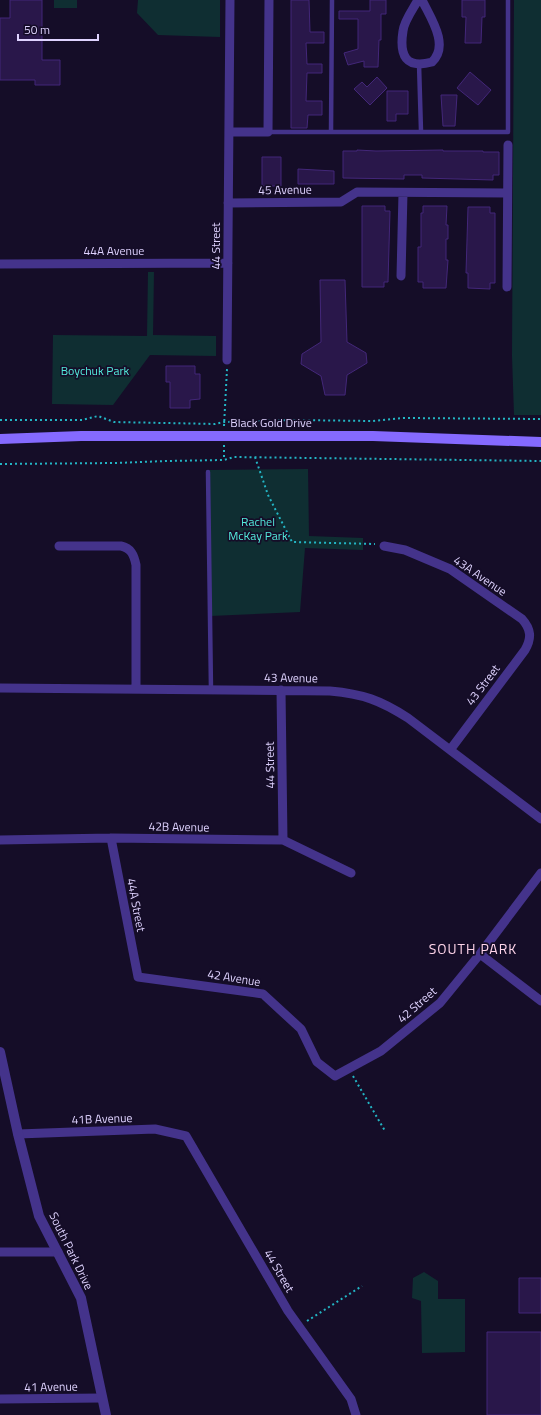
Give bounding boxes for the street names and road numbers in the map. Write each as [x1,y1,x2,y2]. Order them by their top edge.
street label: 45 Avenue [258,180,312,199]
street label: 44 Street [206,222,225,270]
street label: 44A Avenue [84,241,144,260]
street label: Black Gold Drive [230,413,312,432]
street label: 43A Avenue [450,551,511,600]
street label: 43 Street [461,660,505,709]
street label: 43 Avenue [264,668,318,687]
street label: 44 Street [260,741,279,789]
street label: 42B Avenue [148,816,210,837]
street label: 44A Street [122,877,151,934]
street label: 42 Avenue [206,964,262,991]
street label: 42 Street [393,982,441,1027]
street label: 41B Avenue [71,1108,133,1129]
street label: South Park Drive [44,1209,98,1293]
street label: 44 Street [259,1246,300,1297]
street label: 41 Avenue [24,1377,78,1396]

